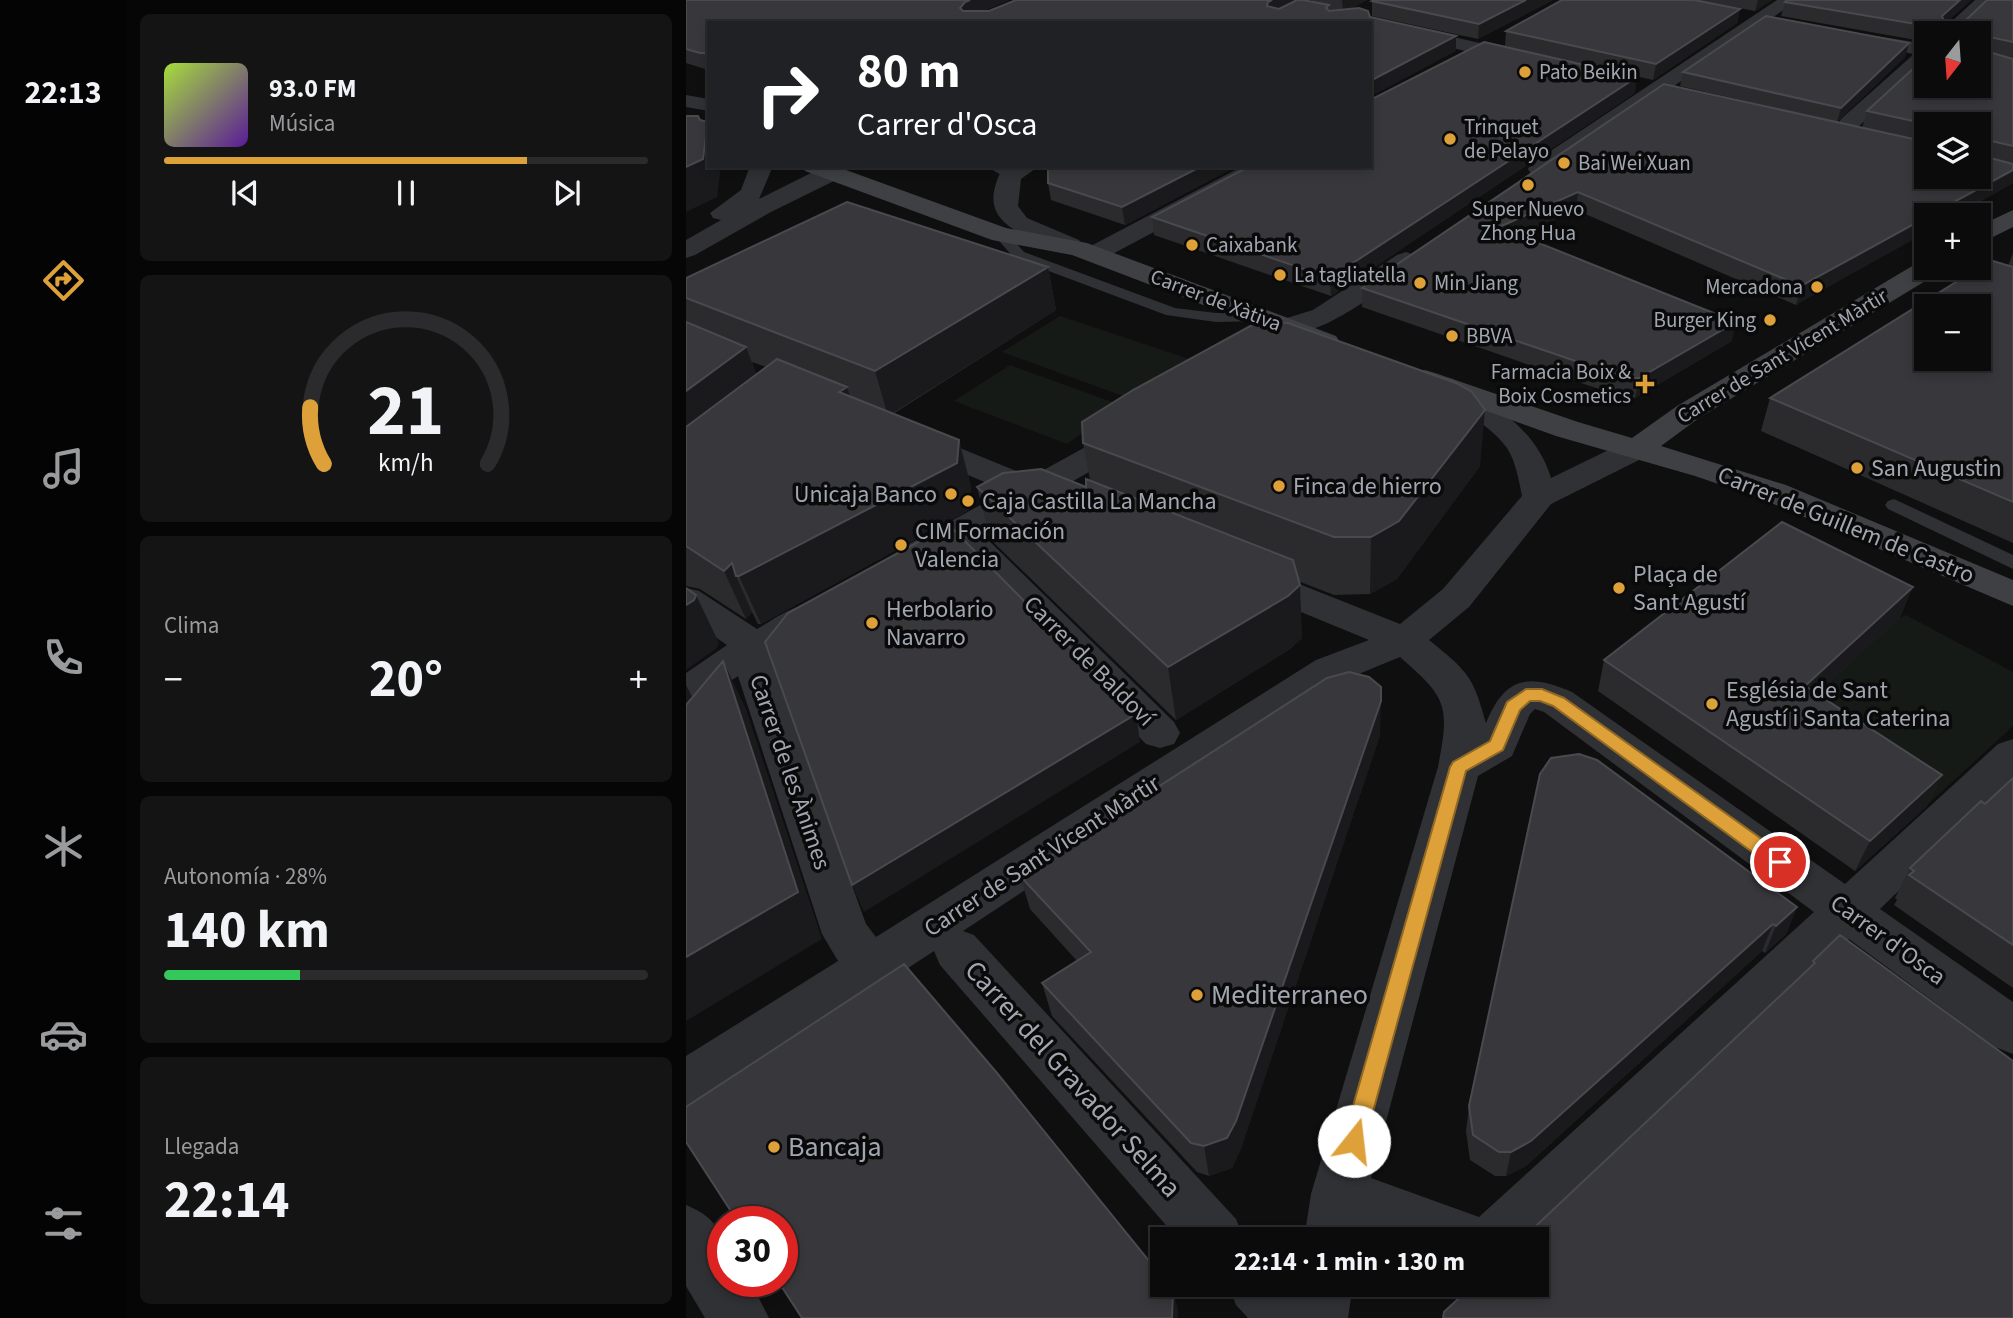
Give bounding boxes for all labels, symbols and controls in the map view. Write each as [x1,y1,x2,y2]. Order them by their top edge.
north arrow [1914,21,1992,98]
map controls [1914,21,1991,371]
text: 80 m [857,37,961,107]
icon: right [742,49,833,140]
place label: Pato Beikin [1539,57,1638,87]
marker: Pato Beikin [1517,64,1533,80]
text: 22:13 [24,70,102,116]
text: 93.0 FM [269,70,357,107]
text: Carrer d'Osca [857,102,1037,148]
text: Música [269,107,335,140]
place label: Trinquet de Pelayo [1464,112,1549,166]
button: layers [1914,112,1991,189]
marker: Trinquet de Pelayo [1442,131,1458,147]
place label: Bai Wei Xuan [1578,148,1691,178]
marker: Bai Wei Xuan [1556,155,1572,171]
icon: previous [226,174,264,212]
icon: pause [387,174,425,212]
icon: next [548,174,586,212]
marker: Super Nuevo Zhong Hua [1520,177,1536,193]
place label: Super Nuevo Zhong Hua [1472,194,1584,248]
button: + [1914,203,1991,280]
place label: Caixabank [1206,230,1298,260]
marker: Caixabank [1184,237,1200,253]
icon: directions [39,256,88,305]
place label: La tagliatella [1294,260,1406,290]
street label: Carrer de Xàtiva [1146,261,1286,339]
marker: La tagliatella [1272,267,1288,283]
place label: Min Jiang [1434,268,1518,298]
place label: Mercadona [1705,272,1803,302]
marker: Min Jiang [1412,275,1428,291]
marker: Mercadona [1809,279,1825,295]
street label: Carrer de Sant Vicent Màrtir [1671,281,1893,431]
button: − [1914,294,1991,371]
place label: Burger King [1654,305,1756,335]
marker: Burger King [1762,312,1778,328]
place label: BBVA [1466,321,1513,351]
marker: BBVA [1444,328,1460,344]
place label: Farmacia Boix & Boix Cosmetics [1491,357,1631,411]
text: 21 [368,360,444,464]
marker: Farmacia Boix & Boix Cosmetics [1637,376,1653,392]
icon: music [39,444,88,493]
text: km/h [378,445,434,481]
place label: San Augustin [1871,451,2002,486]
street label: Carrer de Guillem de Castro [1712,457,1980,593]
marker: San Augustin [1849,460,1865,476]
place label: Finca de hierro [1293,469,1442,504]
place label: Unicaja Banco [794,477,937,512]
marker: Finca de hierro [1271,478,1287,494]
place label: Caja Castilla La Mancha [982,484,1216,519]
marker: Unicaja Banco [943,486,959,502]
marker: Caja Castilla La Mancha [960,493,976,509]
place label: CIM Formación Valencia [915,514,1065,577]
marker: CIM Formación Valencia [893,537,909,553]
place label: Plaça de Sant Agustí [1633,557,1747,620]
marker: Plaça de Sant Agustí [1611,580,1627,596]
street label: Carrer de Baldoví [1015,587,1163,735]
place label: Herbolario Navarro [886,592,994,655]
text: Clima [164,609,219,642]
marker: Herbolario Navarro [864,615,880,631]
icon: phone [39,633,88,682]
text: 20° [369,643,443,717]
text: − [164,653,183,707]
text: + [629,653,648,707]
street label: Carrer de les Ànimes [740,670,840,874]
place label: Església de Sant Agustí i Santa Caterina [1726,673,1950,736]
marker: Església de Sant Agustí i Santa Caterina [1704,696,1720,712]
street label: Carrer de Sant Vicent Màrtir [917,766,1167,946]
icon: climate [39,822,88,871]
pin [1750,832,1810,892]
icon: arrive [1761,843,1799,881]
text: Autonomía · 28% [164,860,327,893]
street label: Carrer d'Osca [1823,886,1953,994]
text: 140 km [164,894,330,968]
street label: Carrer del Gravador Selma [955,952,1191,1206]
place label: Mediterraneo [1211,975,1368,1015]
marker: Mediterraneo [1189,987,1205,1003]
icon: car [39,1010,88,1059]
position arrow [1317,1104,1391,1178]
place label: Bancaja [788,1127,882,1167]
text: Llegada [164,1130,239,1163]
marker: Bancaja [766,1139,782,1155]
text: 22:14 [164,1164,289,1238]
icon: filters [39,1199,88,1248]
speed limit sign: 30 [707,1206,798,1297]
text: 22:14 · 1 min · 130 m [1234,1243,1465,1280]

